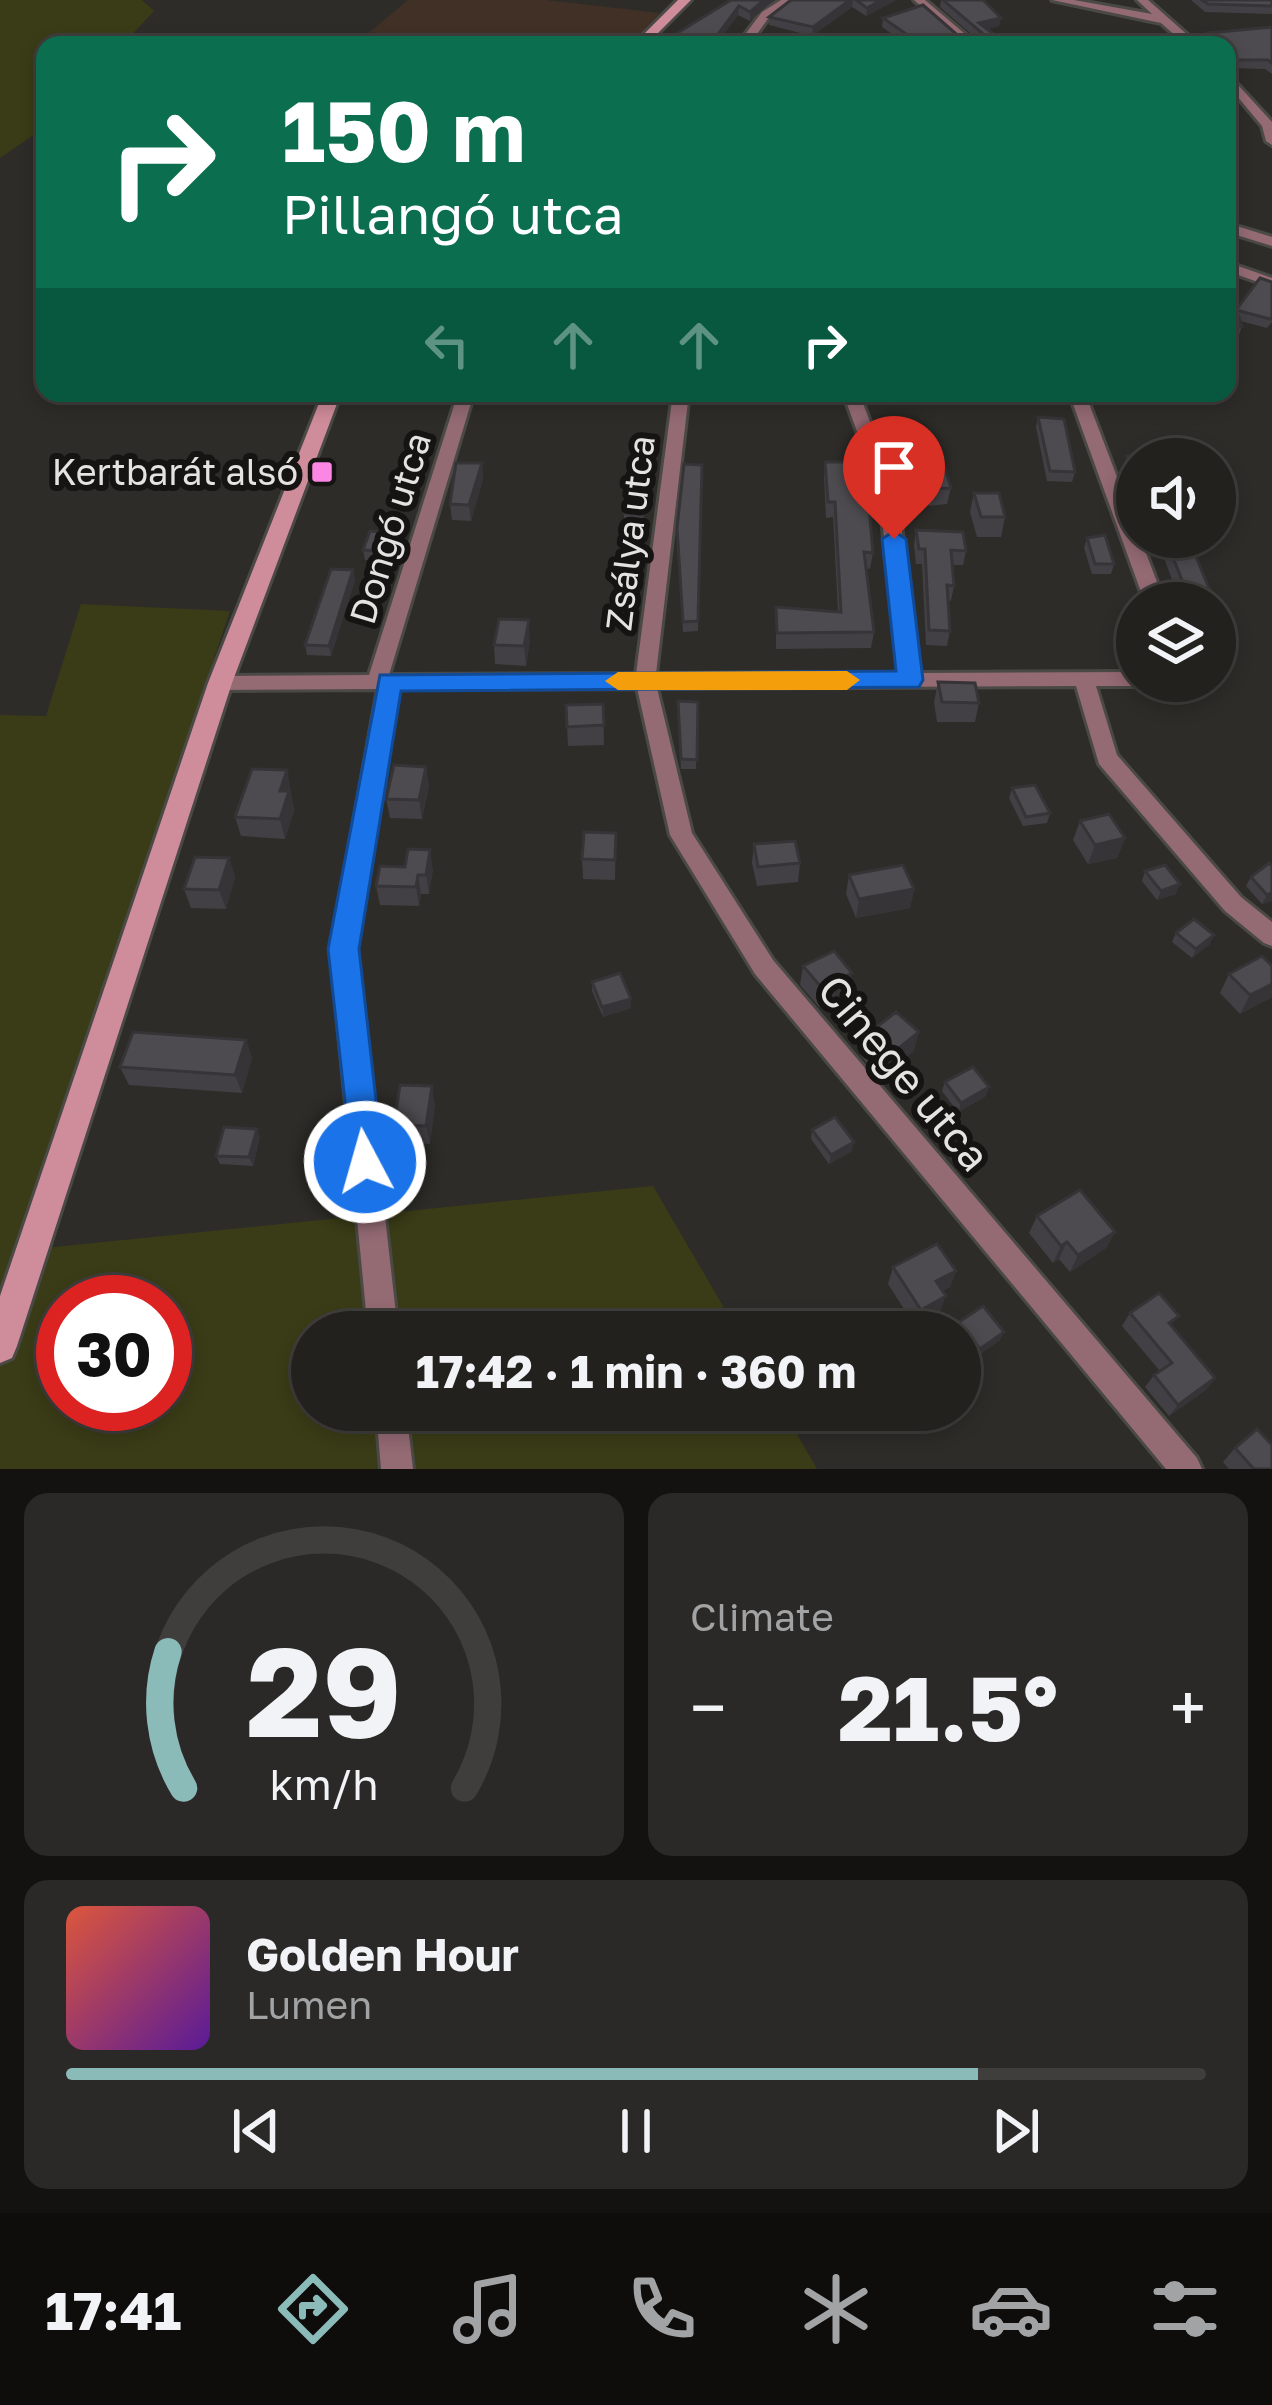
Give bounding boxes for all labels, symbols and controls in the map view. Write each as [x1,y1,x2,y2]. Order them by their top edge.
text: 150 m [282,80,526,180]
icon: right [84,84,240,240]
text: Pillangó utca [282,181,623,246]
icon: left [414,312,480,378]
icon: ahead [540,312,606,378]
icon: ahead [666,312,732,378]
icon: right [792,312,858,378]
pin [843,416,945,539]
street label: Dongó utca [340,427,439,629]
street label: Zsálya utca [596,433,663,633]
icon: arrive [861,434,927,500]
map controls [1116,438,1236,702]
button: sound [1116,438,1236,558]
place label: Kertbarát alsó [52,450,298,493]
marker: Kertbarát alsó [309,459,335,485]
button: layers [1116,582,1236,702]
street label: Cinege utca [809,965,1001,1180]
position arrow [302,1099,428,1225]
speed limit sign: 30 [36,1275,192,1431]
text: 17:42 · 1 min · 360 m [416,1344,856,1398]
text: Climate [690,1593,834,1640]
text: 29 [246,1615,402,1764]
text: 21.5° [838,1653,1058,1761]
text: − [690,1667,726,1747]
text: + [1170,1667,1206,1747]
text: km/h [269,1757,379,1808]
text: Golden Hour [246,1927,519,1981]
text: Lumen [246,1981,372,2028]
icon: previous [223,2098,289,2164]
icon: pause [603,2098,669,2164]
icon: next [983,2098,1049,2164]
icon: directions [271,2267,355,2351]
icon: music [446,2267,530,2351]
icon: phone [620,2267,704,2351]
icon: climate [794,2267,878,2351]
icon: car [969,2267,1053,2351]
icon: filters [1143,2267,1227,2351]
text: 17:41 [45,2277,181,2342]

